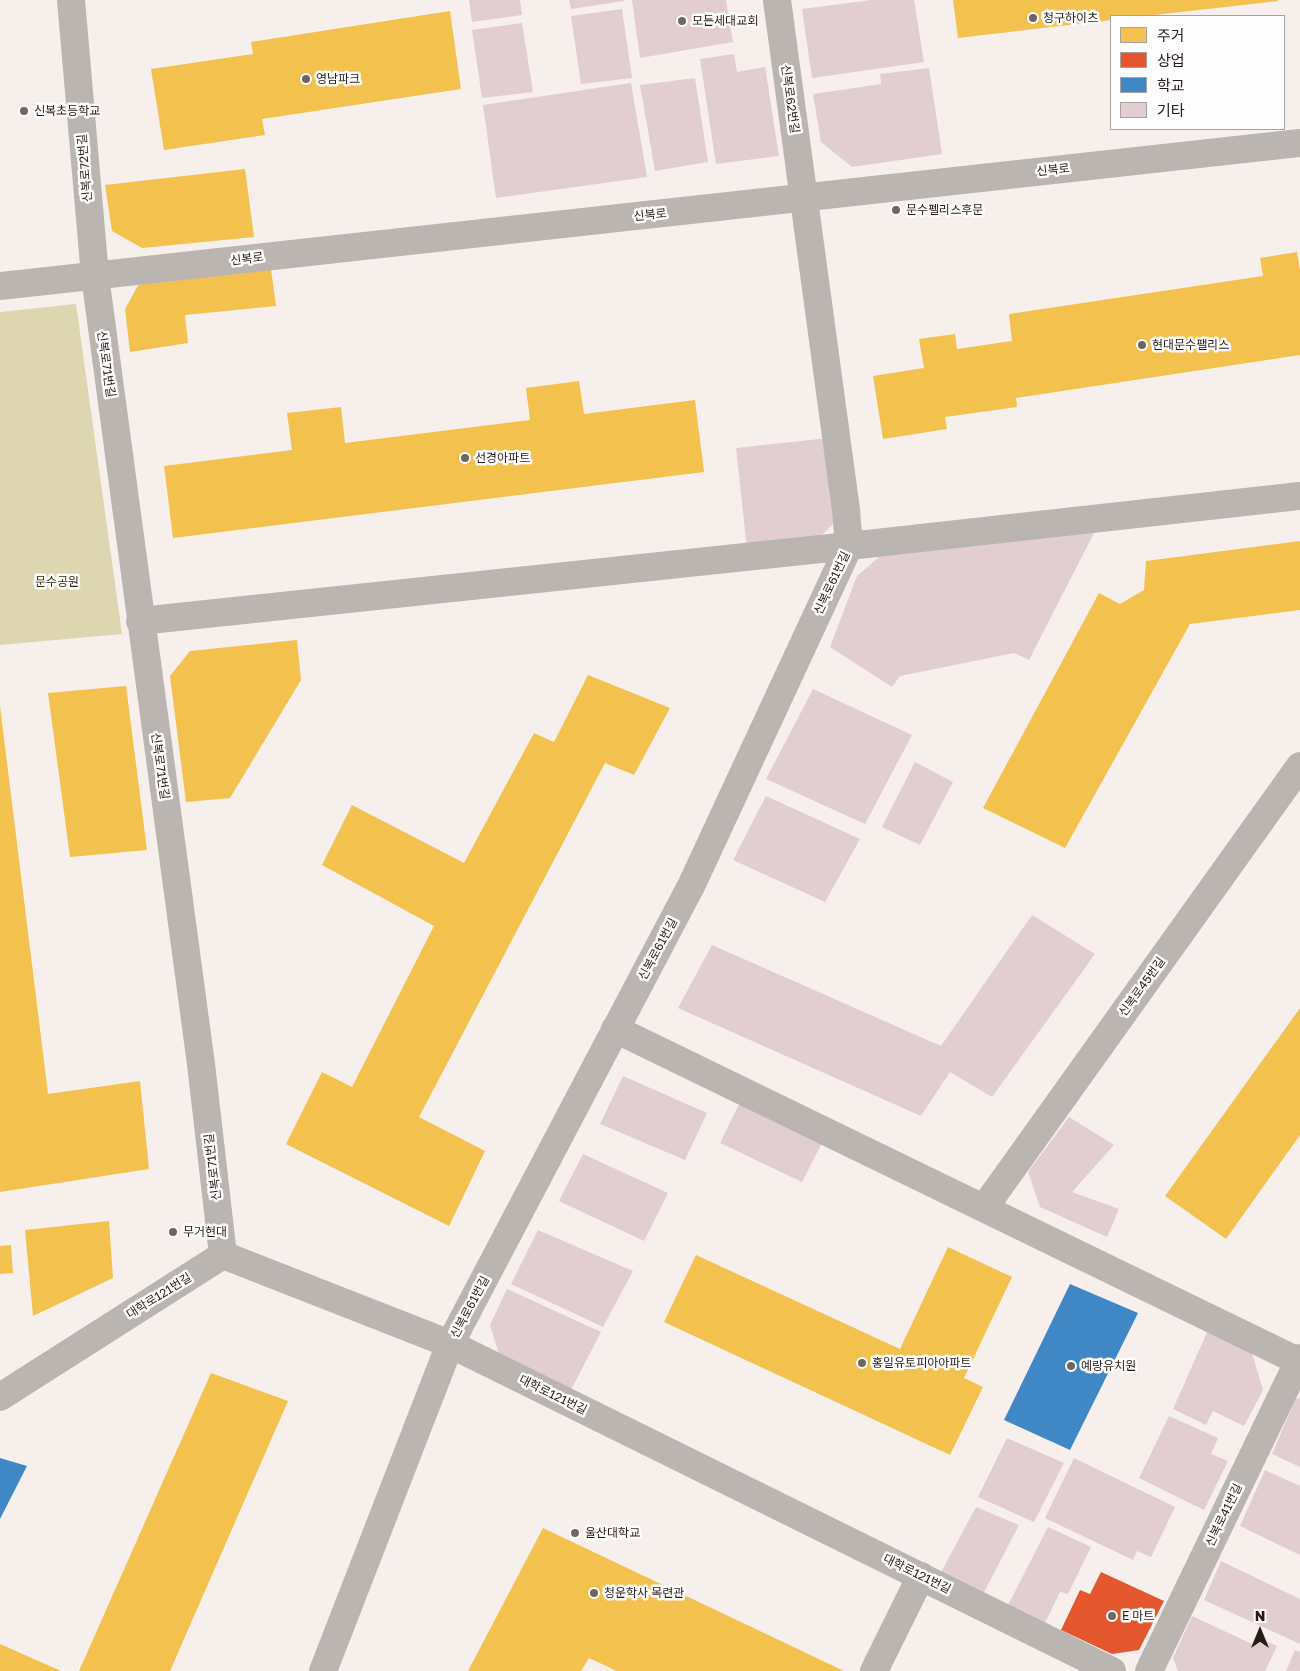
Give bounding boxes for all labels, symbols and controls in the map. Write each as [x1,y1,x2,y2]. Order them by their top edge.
place label: 청구하이츠 [1043,11,1098,25]
marker: 청구하이츠 [1027,12,1039,24]
place label: 모든세대교회 [692,14,758,28]
marker: 모든세대교회 [676,15,688,27]
legend [1110,15,1285,130]
text: 주거 [1157,26,1185,44]
text: 상업 [1157,51,1185,69]
street label: 신복로62번길 [778,64,802,134]
place label: 영남파크 [316,72,360,86]
marker: 영남파크 [300,73,312,85]
text: 학교 [1157,76,1185,94]
text: 기타 [1157,101,1185,119]
place label: 신복초등학교 [34,104,100,118]
marker: 신복초등학교 [18,105,30,117]
street label: 신복로72번길 [75,133,95,203]
street label: 신복로 [1036,161,1070,179]
place label: 문수펠리스후문 [906,203,983,217]
marker: 문수펠리스후문 [890,204,902,216]
street label: 신복로 [633,206,667,224]
street label: 신복로 [230,250,264,268]
street label: 신복로71번길 [94,330,118,398]
place label: 현대문수팰리스 [1152,338,1229,352]
marker: 현대문수팰리스 [1136,339,1148,351]
place label: 선경아파트 [475,451,530,465]
marker: 선경아파트 [459,452,471,464]
street label: 신복로61번길 [811,549,853,617]
park label: 문수공원 [35,575,79,589]
street label: 신복로71번길 [148,732,172,800]
street label: 신복로61번길 [636,915,680,983]
street label: 신복로45번길 [1116,955,1168,1019]
street label: 신복로71번길 [202,1133,224,1201]
place label: 무거현대 [183,1225,227,1239]
marker: 무거현대 [167,1226,179,1238]
street label: 대학로121번길 [124,1270,194,1322]
street label: 신복로61번길 [448,1273,492,1341]
place label: 홍일유토피아아파트 [872,1356,971,1370]
marker: 홍일유토피아아파트 [856,1357,868,1369]
place label: 예랑유치원 [1081,1359,1136,1373]
marker: 예랑유치원 [1065,1360,1077,1372]
street label: 대학로121번길 [517,1372,589,1418]
street label: 신복로41번길 [1203,1481,1245,1549]
place label: 울산대학교 [585,1526,640,1540]
marker: 울산대학교 [569,1527,581,1539]
street label: 대학로121번길 [881,1551,953,1597]
place label: 청운학사 목련관 [604,1586,684,1600]
marker: 청운학사 목련관 [588,1587,600,1599]
north arrow [1235,1606,1285,1656]
text: N [1255,1607,1265,1624]
place label: E 마트 [1122,1609,1154,1623]
marker: E 마트 [1106,1610,1118,1622]

